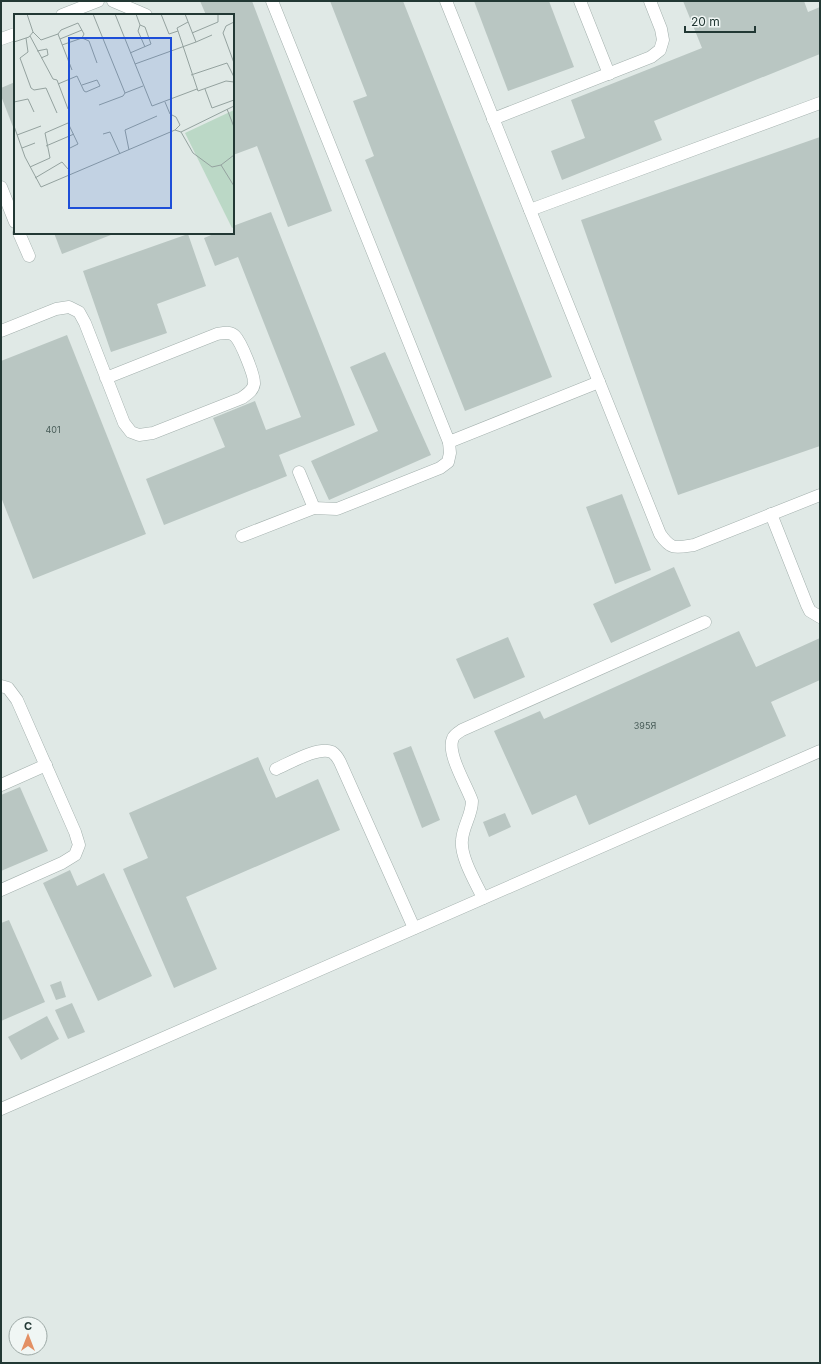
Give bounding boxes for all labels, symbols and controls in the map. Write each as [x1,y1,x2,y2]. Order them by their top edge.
scale bar [685,8,755,34]
inset map [14,14,234,234]
text: 20 m [691,14,720,29]
house number: 401 [45,424,61,435]
house number: 395Я [634,720,656,731]
north arrow [8,1316,48,1356]
text: С [24,1319,32,1333]

